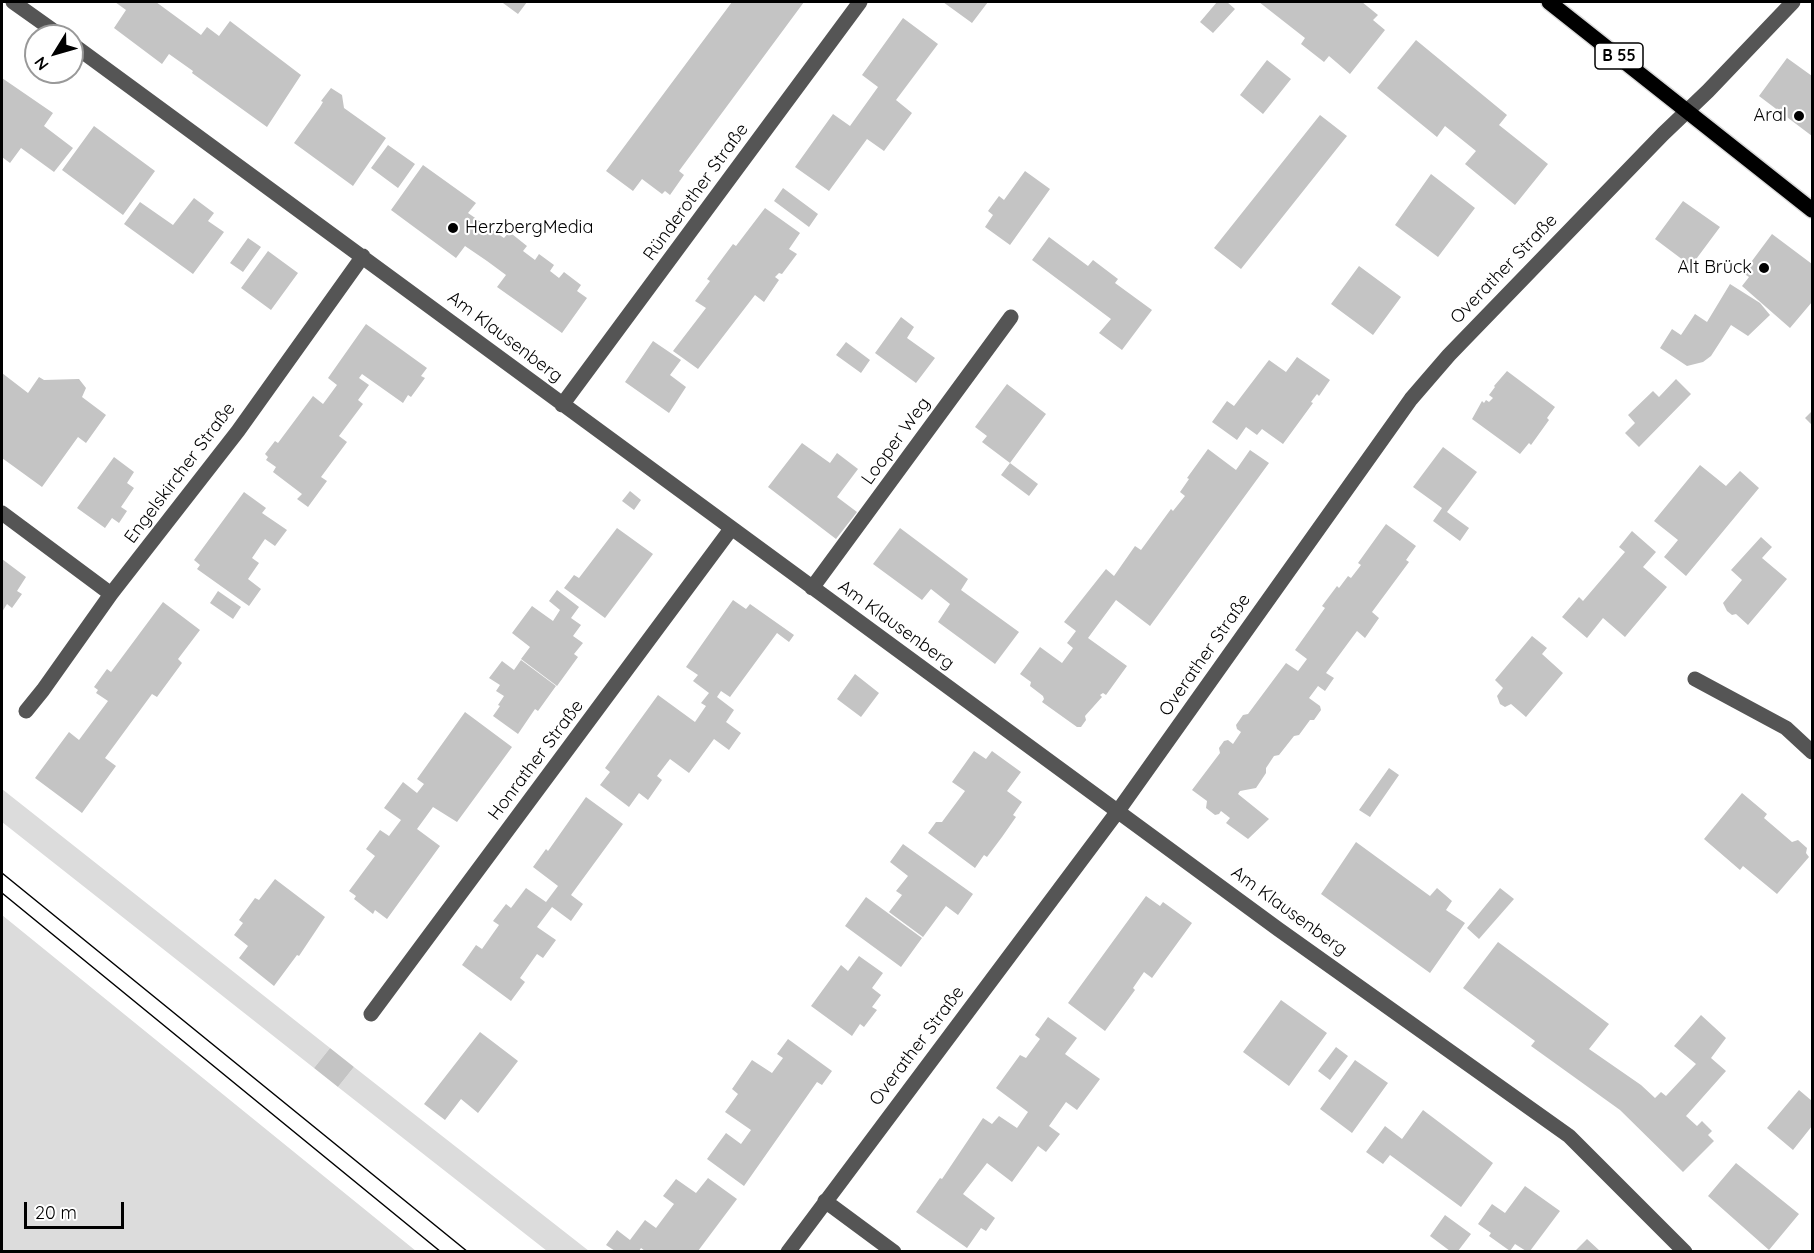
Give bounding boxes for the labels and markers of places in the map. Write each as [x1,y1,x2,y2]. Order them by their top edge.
place label: Aral [1754,105,1787,127]
marker: Aral [1792,109,1806,123]
place label: HerzbergMedia [465,217,593,239]
marker: HerzbergMedia [446,221,460,235]
place label: Alt Brück [1677,257,1752,279]
marker: Alt Brück [1757,261,1771,275]

